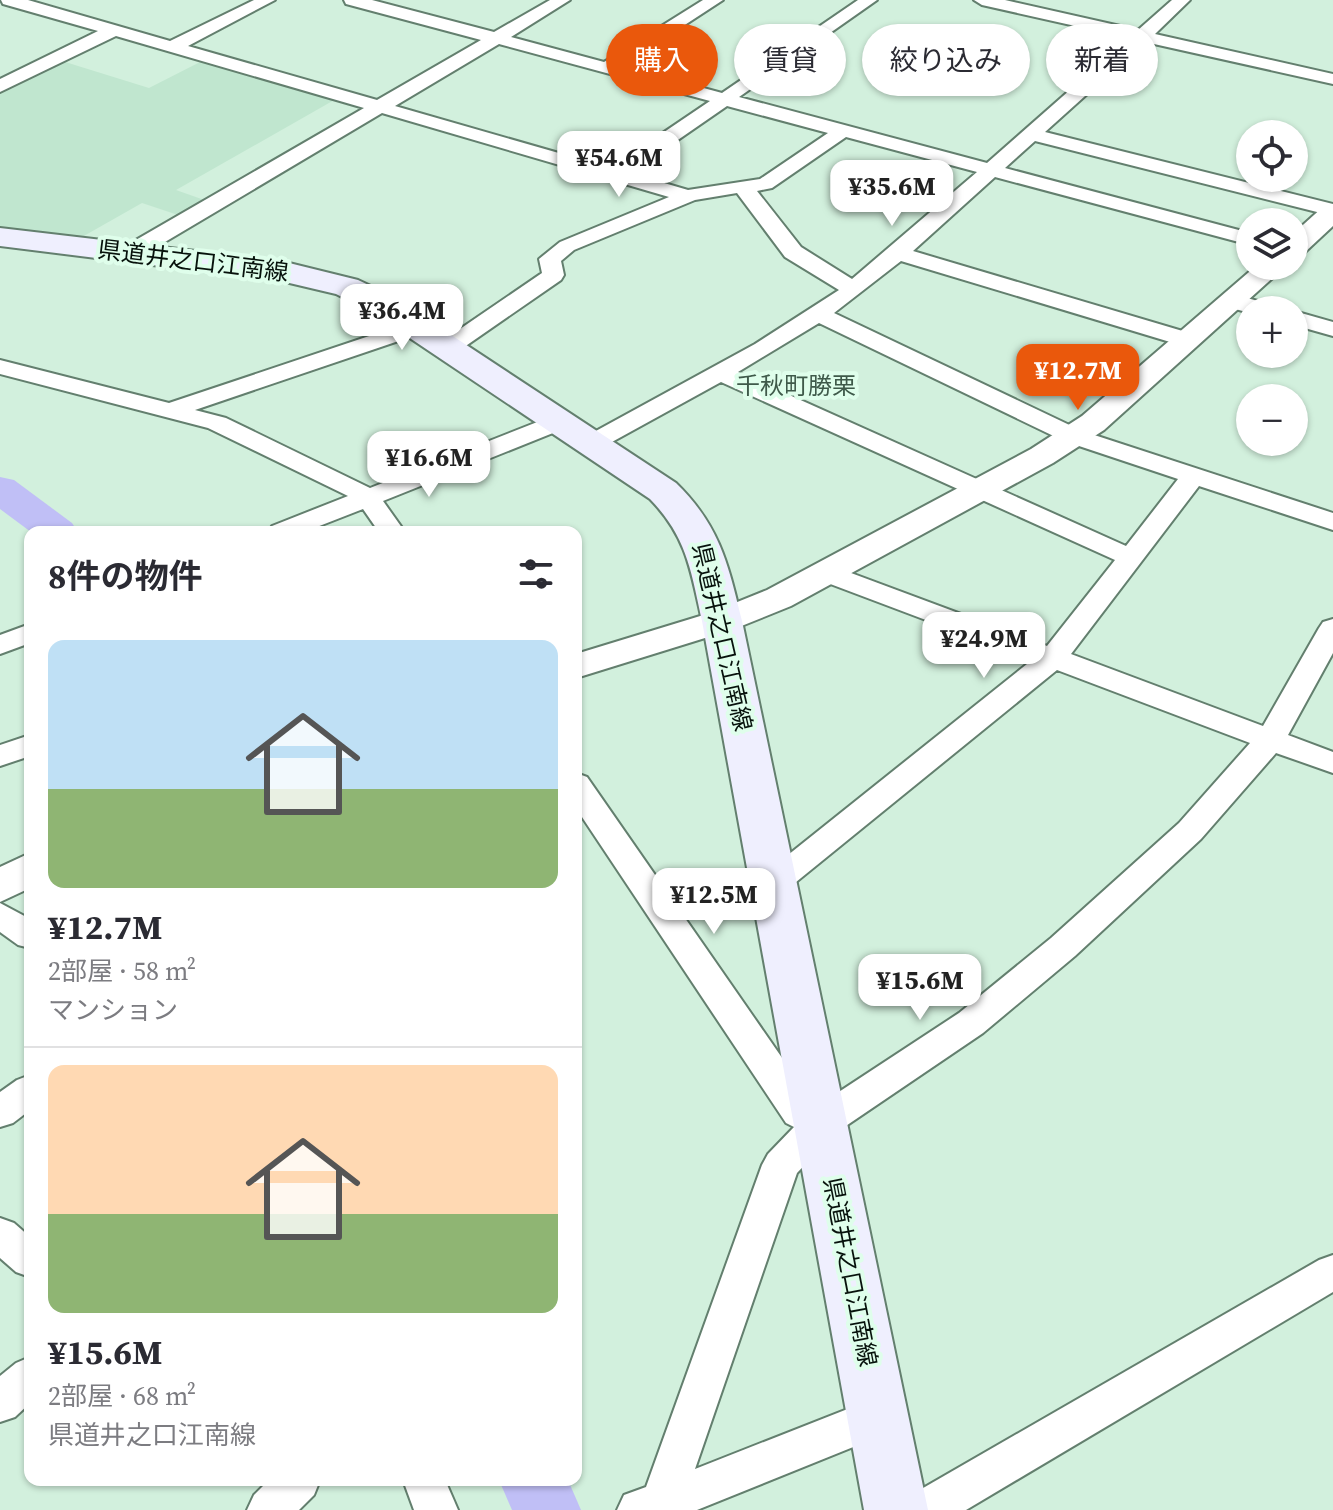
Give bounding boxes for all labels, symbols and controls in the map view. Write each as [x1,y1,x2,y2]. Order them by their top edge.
chip: 購入 [606,24,718,96]
chip: 賃貸 [734,24,846,96]
chip: 絞り込み [862,24,1030,96]
chip: 新着 [1046,24,1158,96]
map controls [1236,120,1308,456]
button: locate [1236,120,1308,192]
pin: ¥54.6M [554,131,684,199]
text: ¥54.6M [575,139,663,175]
pin: ¥35.6M [827,160,957,228]
text: ¥35.6M [848,168,936,204]
button: layers [1236,208,1308,280]
street label: 県道井之口江南線 [96,232,290,289]
pin: ¥36.4M [337,284,467,352]
text: ¥36.4M [358,292,446,328]
button: + [1236,296,1308,368]
pin: ¥12.7M [1013,344,1143,412]
text: ¥12.7M [1034,352,1122,388]
district label: 千秋町勝栗 [736,369,856,402]
button: − [1236,384,1308,456]
pin: ¥16.6M [364,431,494,499]
text: ¥16.6M [385,439,473,475]
street label: 県道井之口江南線 [685,540,760,734]
icon: filters [514,552,558,596]
text: 8件の物件 [48,553,202,599]
pin: ¥24.9M [919,612,1049,680]
text: ¥24.9M [940,620,1028,656]
icon: home [231,692,375,836]
pin: ¥12.5M [649,868,779,936]
text: ¥12.5M [670,876,758,912]
text: ¥12.7M [48,904,162,950]
text: 2部屋 · 58 m² [48,953,196,989]
pin: ¥15.6M [855,954,985,1022]
text: ¥15.6M [876,962,964,998]
text: マンション [48,992,178,1028]
icon: home [231,1117,375,1261]
street label: 県道井之口江南線 [816,1175,885,1369]
text: ¥15.6M [48,1329,162,1375]
text: 2部屋 · 68 m² [48,1378,196,1414]
text: 県道井之口江南線 [48,1417,256,1453]

